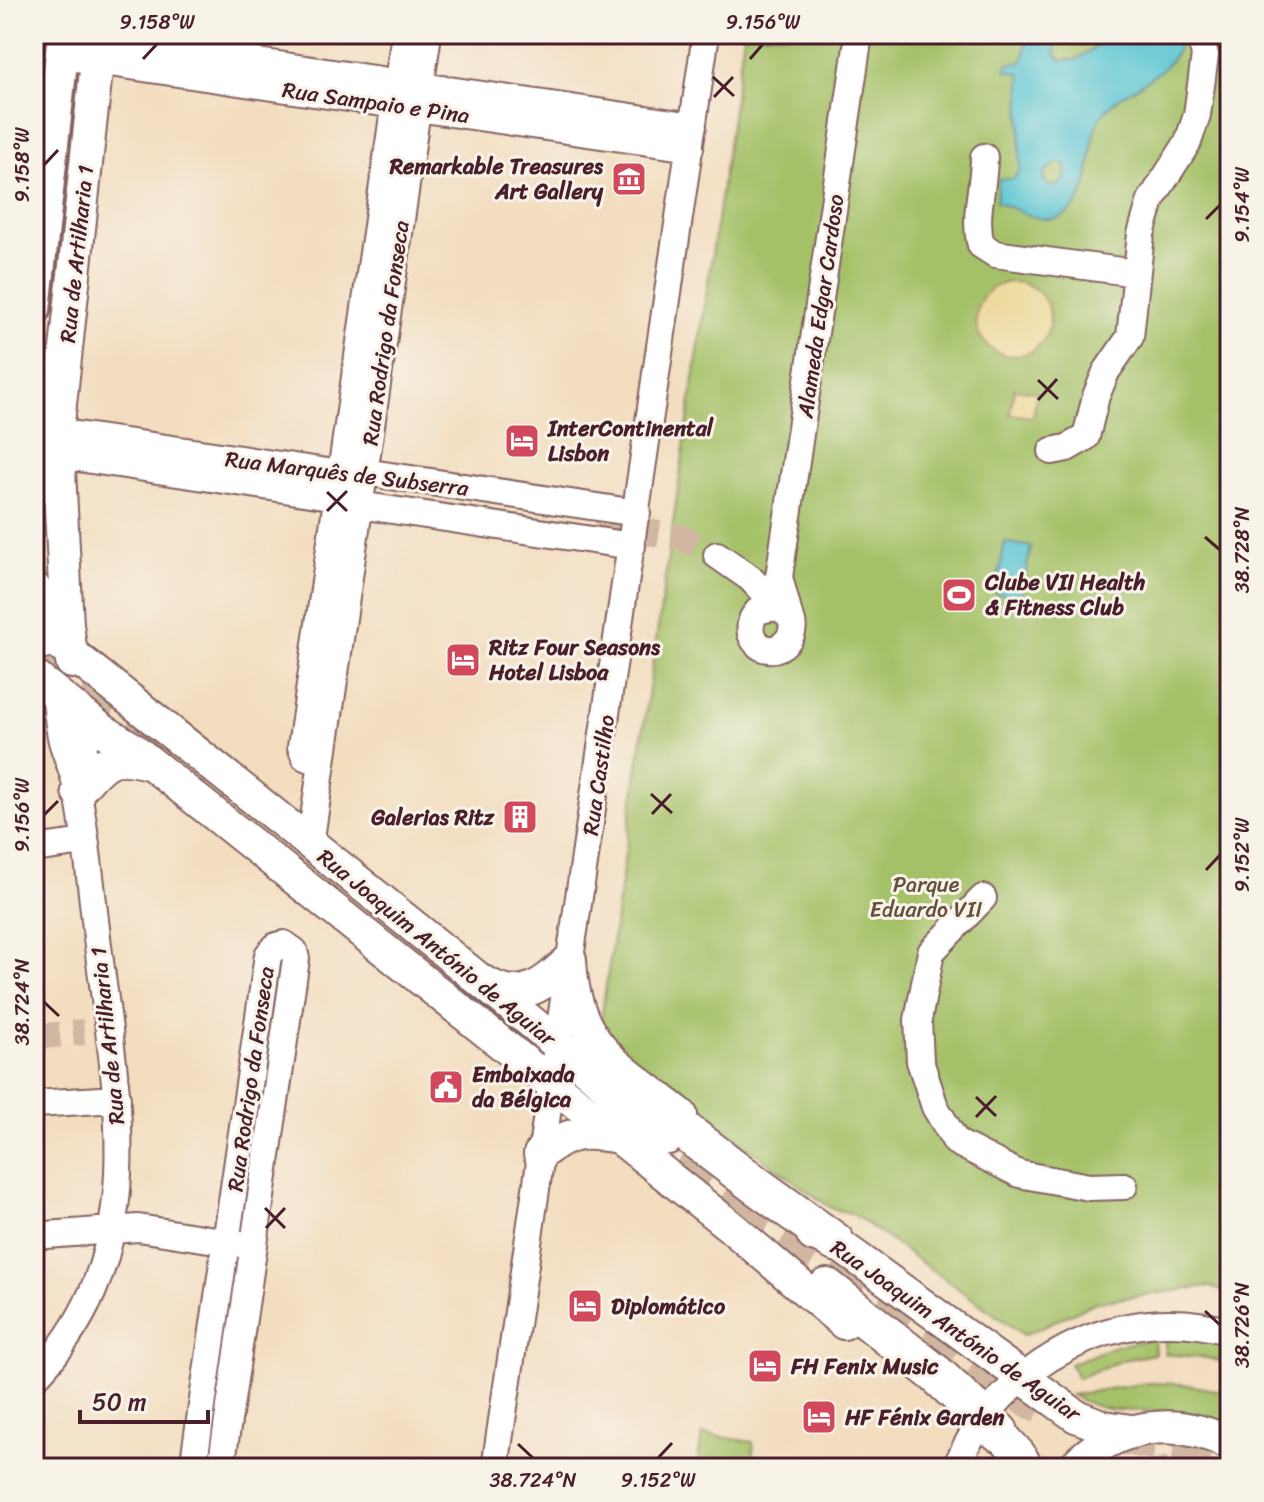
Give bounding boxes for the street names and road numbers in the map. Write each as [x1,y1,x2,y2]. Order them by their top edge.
street label: Rua Sampaio e Pina [280,70,472,135]
street label: Rua de Artilharia 1 [48,163,105,345]
street label: Alameda Edgar Cardoso [785,192,855,421]
street label: Rua Rodrigo da Fonseca [350,218,421,448]
street label: Rua Marquês de Subserra [223,439,472,508]
street label: Rua Castilho [571,712,626,838]
street label: Rua Joaquim António de Aguiar [308,838,567,1058]
street label: Rua de Artilharia 1 [79,945,136,1127]
street label: Rua Rodrigo da Fonseca [215,964,286,1194]
street label: Rua Joaquim António de Aguiar [822,1229,1091,1433]

